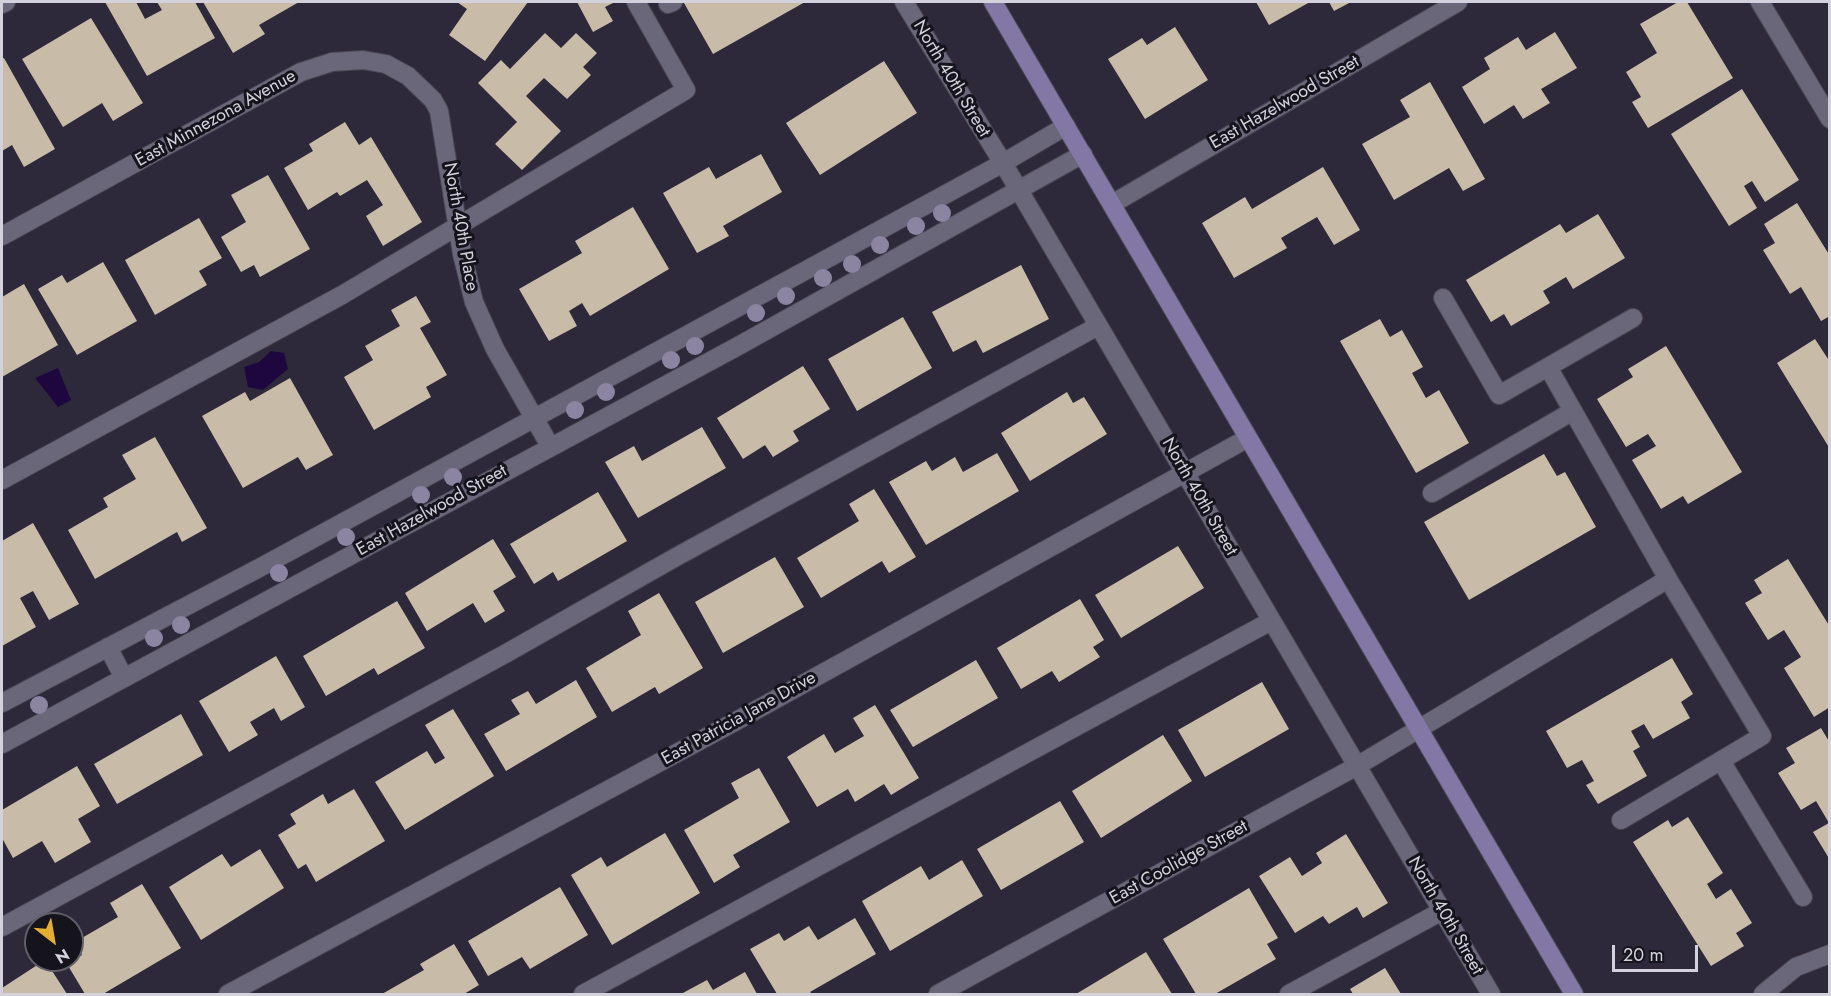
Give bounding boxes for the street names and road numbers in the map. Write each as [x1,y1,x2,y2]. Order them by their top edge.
street label: North 40th Street [908,17,994,141]
street label: East Hazelwood Street [1207,51,1363,155]
street label: East Minnezona Avenue [132,66,300,172]
street label: North 40th Place [438,161,482,293]
street label: North 40th Street [1157,434,1241,560]
street label: East Hazelwood Street [353,461,511,561]
street label: East Patricia Jane Drive [658,668,820,770]
street label: East Coolidge Street [1106,816,1252,910]
street label: North 40th Street [1403,853,1487,979]

